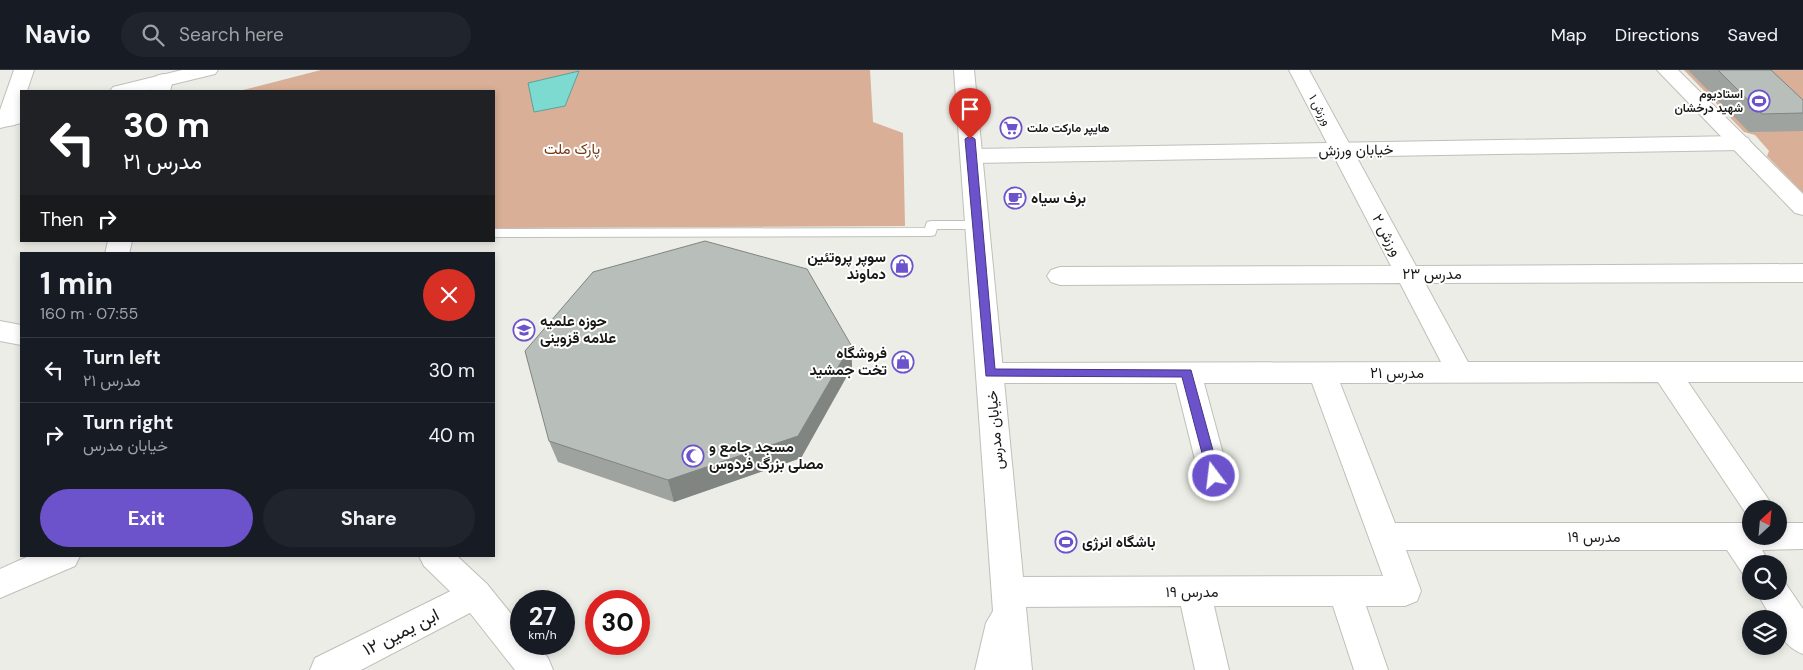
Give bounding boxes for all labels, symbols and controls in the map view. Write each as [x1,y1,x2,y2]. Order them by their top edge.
search box [121,12,471,57]
text: Navio [25,19,91,50]
icon: search [139,21,167,49]
text: Search here [179,22,284,47]
text: Map [1551,23,1587,47]
text: Directions [1615,23,1700,47]
text: Saved [1728,23,1778,47]
place label: استادیوم شهید درخشان [1674,86,1743,116]
pin [949,88,991,139]
sports icon: استادیوم شهید درخشان [1747,89,1771,113]
street label: ورزش ۱ [1305,92,1335,128]
icon: arrive [956,95,984,123]
text: 30 m [123,102,210,148]
icon: left [40,110,105,175]
supermarket icon: هایپر مارکت ملت [999,116,1023,140]
place label: هایپر مارکت ملت [1027,120,1110,136]
park label: پارک ملت [544,139,600,159]
street label: خیابان ورزش [1318,139,1394,161]
text: مدرس ۲۱ [123,147,202,176]
cafe icon: برف سیاه [1003,186,1027,210]
place label: برف سیاه [1031,188,1086,208]
icon: right [93,205,121,233]
text: Then [40,207,83,232]
street label: ورزش ۲ [1368,210,1406,260]
place label: سوپر پروتئین دماوند [807,247,886,284]
shop icon: سوپر پروتئین دماوند [890,254,914,278]
text: 1 min [40,264,113,303]
street label: مدرس ۲۳ [1402,264,1462,284]
button: close [423,269,475,321]
text: 160 m · 07:55 [40,303,138,324]
place label: حوزه علمیه علامه قزوینی [540,311,616,348]
school or university icon: حوزه علمیه علامه قزوینی [512,318,536,342]
place label: فروشگاه تخت جمشید [809,343,887,380]
text: Turn left [83,345,161,370]
shop icon: فروشگاه تخت جمشید [891,350,915,374]
icon: left [40,356,68,384]
text: 30 m [429,358,475,383]
street label: مدرس ۲۱ [1370,363,1424,383]
text: مدرس ۲۱ [83,370,140,391]
street label: خیابان مدرس [982,389,1008,471]
text: Turn right [83,410,173,435]
icon: right [40,421,68,449]
text: 40 m [428,423,475,448]
text: خیابان مدرس [83,435,168,456]
place label: مسجد جامع و مصلی بزرگ فردوس [709,437,824,474]
mosque icon: مسجد جامع و مصلی بزرگ فردوس [681,444,705,468]
position arrow [1187,449,1239,501]
button: Exit [40,489,253,547]
button: Share [263,489,475,547]
north arrow [1742,500,1788,545]
map controls [1742,500,1787,655]
street label: مدرس ۱۹ [1567,527,1621,547]
sports icon: باشگاه انرژی [1054,530,1078,554]
place label: باشگاه انرژی [1082,532,1156,552]
button: search [1742,555,1787,600]
street label: مدرس ۱۹ [1165,582,1219,602]
speed limit sign: 30 [585,590,650,655]
text: 27 [529,600,556,633]
street label: ابن یمین ۱۲ [359,603,443,661]
button: layers [1742,610,1787,655]
text: km/h [528,627,557,643]

